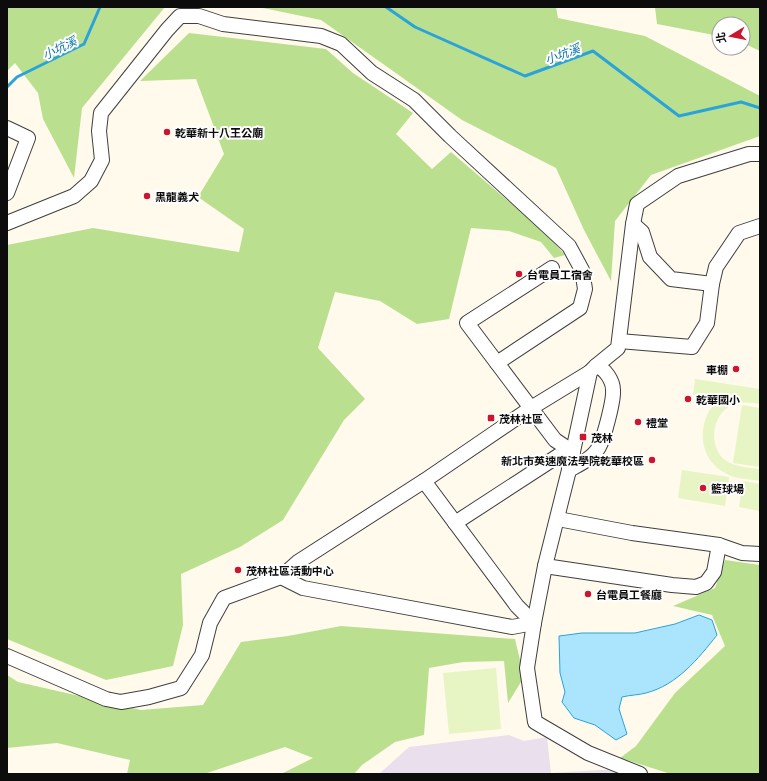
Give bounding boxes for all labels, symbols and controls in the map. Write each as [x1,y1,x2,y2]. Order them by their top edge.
north arrow [711,16,751,56]
water label: 小坑溪 [39,31,81,63]
text: 北 [711,31,729,45]
water label: 小坑溪 [542,38,584,67]
place label: 乾華新十八王公廟 [175,124,263,140]
marker: 乾華新十八王公廟 [162,127,172,137]
place label: 黑龍義犬 [155,188,199,204]
marker: 黑龍義犬 [142,191,152,201]
place label: 台電員工宿舍 [527,266,593,282]
marker: 台電員工宿舍 [514,269,524,279]
place label: 車棚 [706,361,728,377]
marker: 車棚 [731,364,741,374]
place label: 乾華國小 [696,391,740,407]
marker: 乾華國小 [683,394,693,404]
place label: 茂林社區 [499,410,543,426]
marker: 茂林社區 [486,413,496,423]
place label: 禮堂 [646,414,668,430]
marker: 禮堂 [633,417,643,427]
place label: 茂林 [591,429,613,445]
marker: 茂林 [578,432,588,442]
place label: 新北市英速魔法學院乾華校區 [501,452,644,468]
marker: 新北市英速魔法學院乾華校區 [647,455,657,465]
place label: 籃球場 [711,480,744,496]
marker: 籃球場 [698,483,708,493]
place label: 茂林社區活動中心 [246,562,334,578]
marker: 茂林社區活動中心 [233,565,243,575]
place label: 台電員工餐廳 [596,586,662,602]
marker: 台電員工餐廳 [583,589,593,599]

